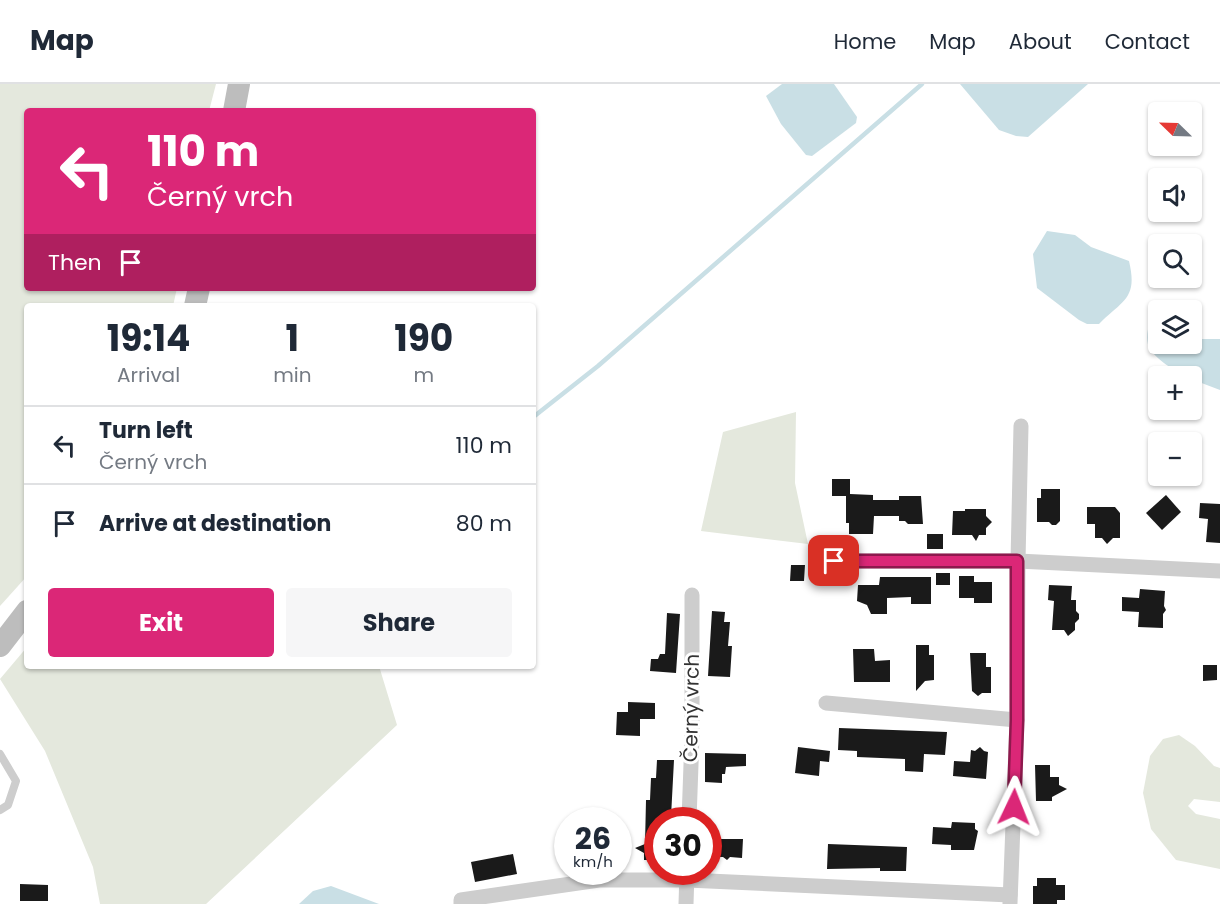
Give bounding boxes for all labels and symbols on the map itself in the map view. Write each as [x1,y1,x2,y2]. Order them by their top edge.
north arrow [1148,102,1202,156]
pin [808,535,859,586]
street label: Černý vrch [676,654,706,762]
position arrow [982,775,1046,839]
speed limit sign: 30 [644,807,722,885]

